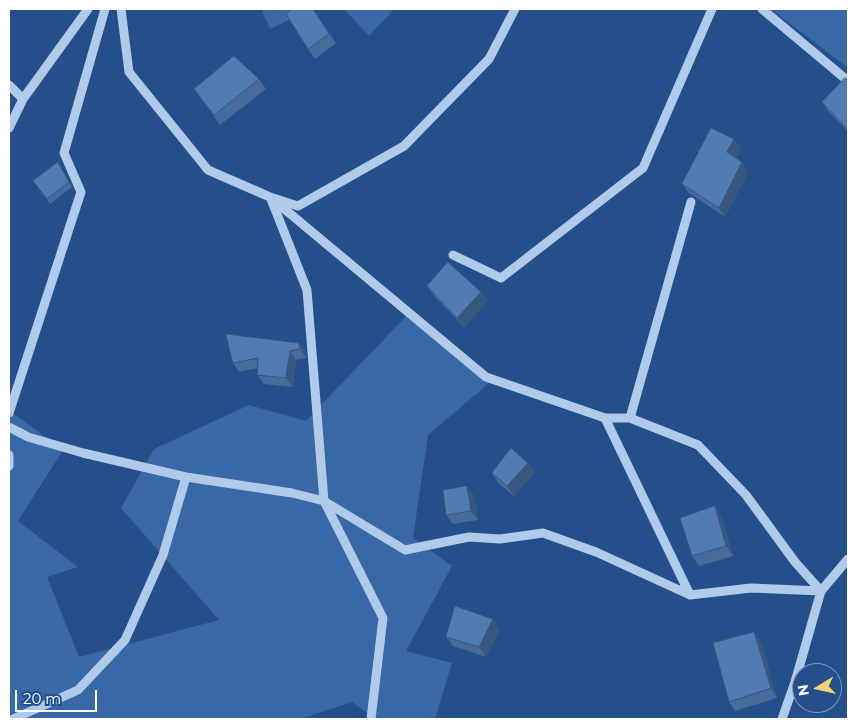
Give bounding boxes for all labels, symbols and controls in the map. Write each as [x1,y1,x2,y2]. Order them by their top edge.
north arrow [792,663,842,713]
scale bar [18,680,100,712]
text: N [793,683,813,697]
text: 20 m [23,689,61,708]

